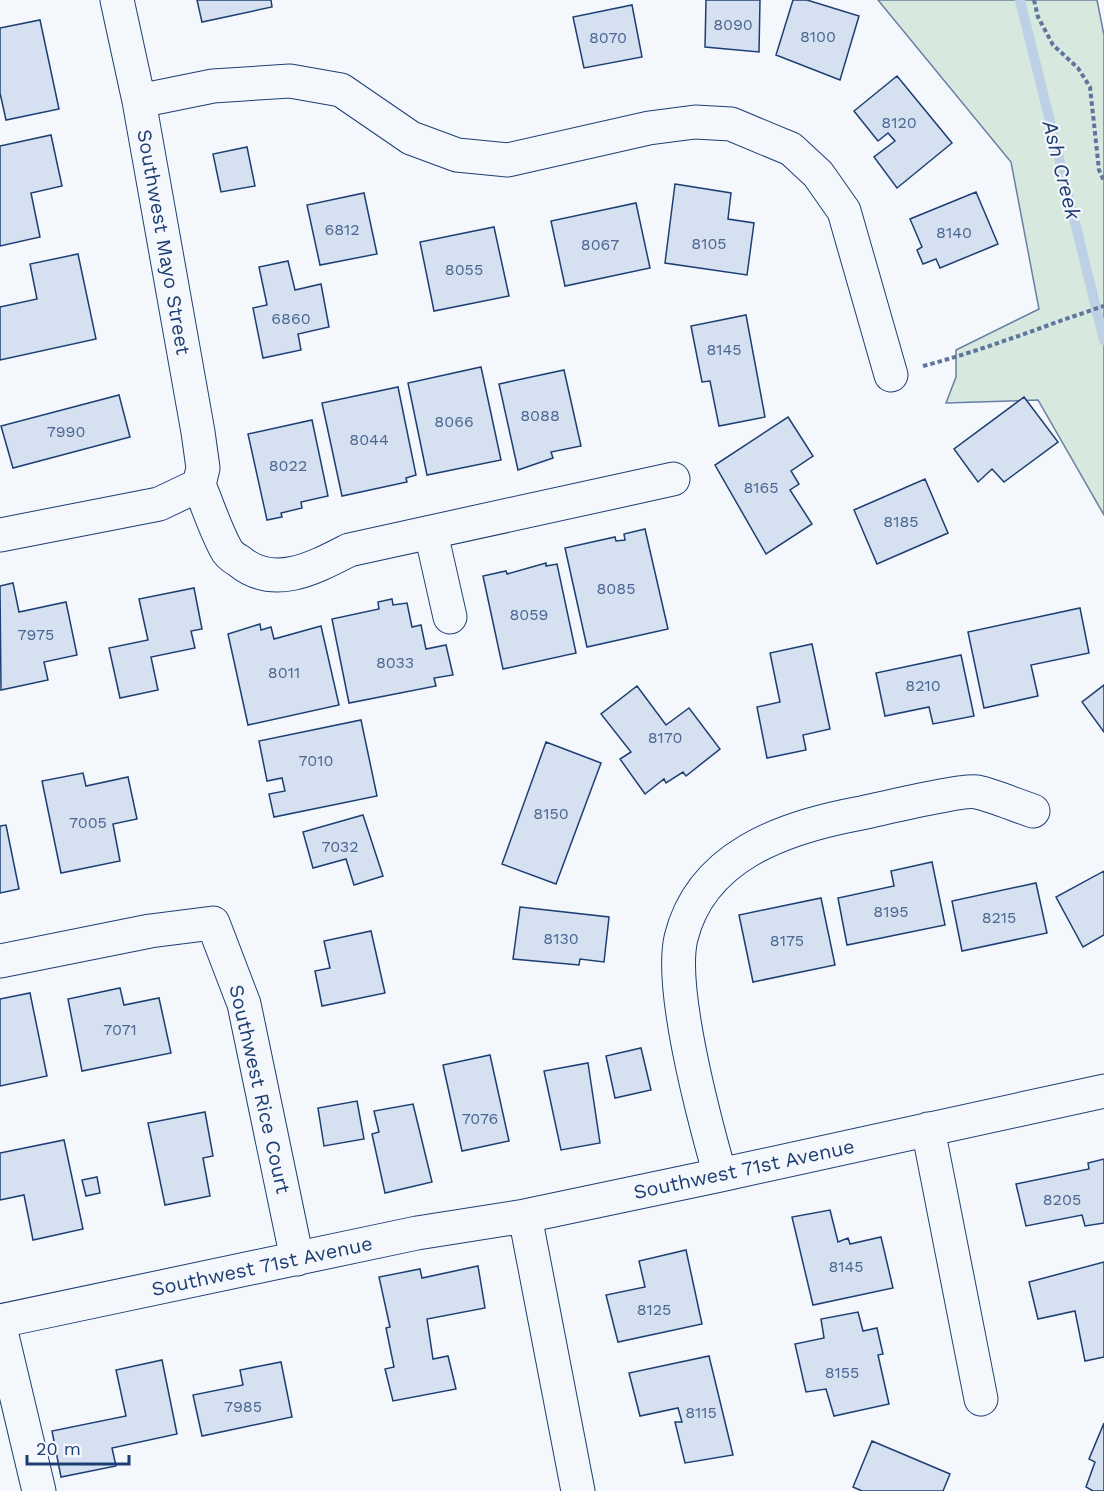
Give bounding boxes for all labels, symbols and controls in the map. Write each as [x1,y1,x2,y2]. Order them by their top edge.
house number: 8090 [713,15,753,34]
house number: 8100 [800,27,836,46]
house number: 8070 [589,28,627,47]
house number: 8120 [881,113,917,132]
water label: Ash Creek [1037,117,1086,223]
street label: Southwest Mayo Street [132,127,196,357]
house number: 6812 [324,220,360,239]
house number: 8140 [936,223,972,242]
house number: 8105 [691,234,727,253]
house number: 8067 [581,235,619,254]
house number: 8055 [445,260,483,279]
house number: 6860 [271,309,311,328]
house number: 8145 [706,340,742,359]
house number: 8088 [520,406,560,425]
house number: 8066 [434,412,474,431]
house number: 7990 [47,422,85,441]
house number: 8044 [349,430,389,449]
house number: 8022 [269,456,307,475]
house number: 8165 [743,478,779,497]
house number: 8185 [883,512,919,531]
house number: 8085 [597,579,635,598]
house number: 8059 [510,605,549,624]
house number: 7975 [18,625,54,644]
house number: 8033 [376,653,414,672]
house number: 8011 [268,663,300,682]
house number: 8210 [905,676,941,695]
house number: 8170 [648,728,682,747]
house number: 7010 [299,751,333,770]
house number: 8150 [533,804,569,823]
house number: 7005 [69,813,107,832]
house number: 7032 [322,837,358,856]
house number: 8195 [873,902,909,921]
house number: 8215 [982,908,1016,927]
house number: 8130 [543,929,579,948]
house number: 8175 [770,931,804,950]
street label: Southwest Rice Court [224,982,296,1196]
house number: 7071 [103,1020,137,1039]
house number: 7076 [462,1109,498,1128]
street label: Southwest 71st Avenue [631,1134,857,1204]
house number: 8205 [1043,1190,1081,1209]
street label: Southwest 71st Avenue [149,1231,375,1301]
house number: 8145 [828,1257,864,1276]
house number: 8125 [637,1300,671,1319]
house number: 8155 [825,1363,859,1382]
house number: 7985 [224,1397,262,1416]
house number: 8115 [685,1403,717,1422]
scale bar [27,1428,129,1466]
text: 20 m [36,1438,81,1459]

